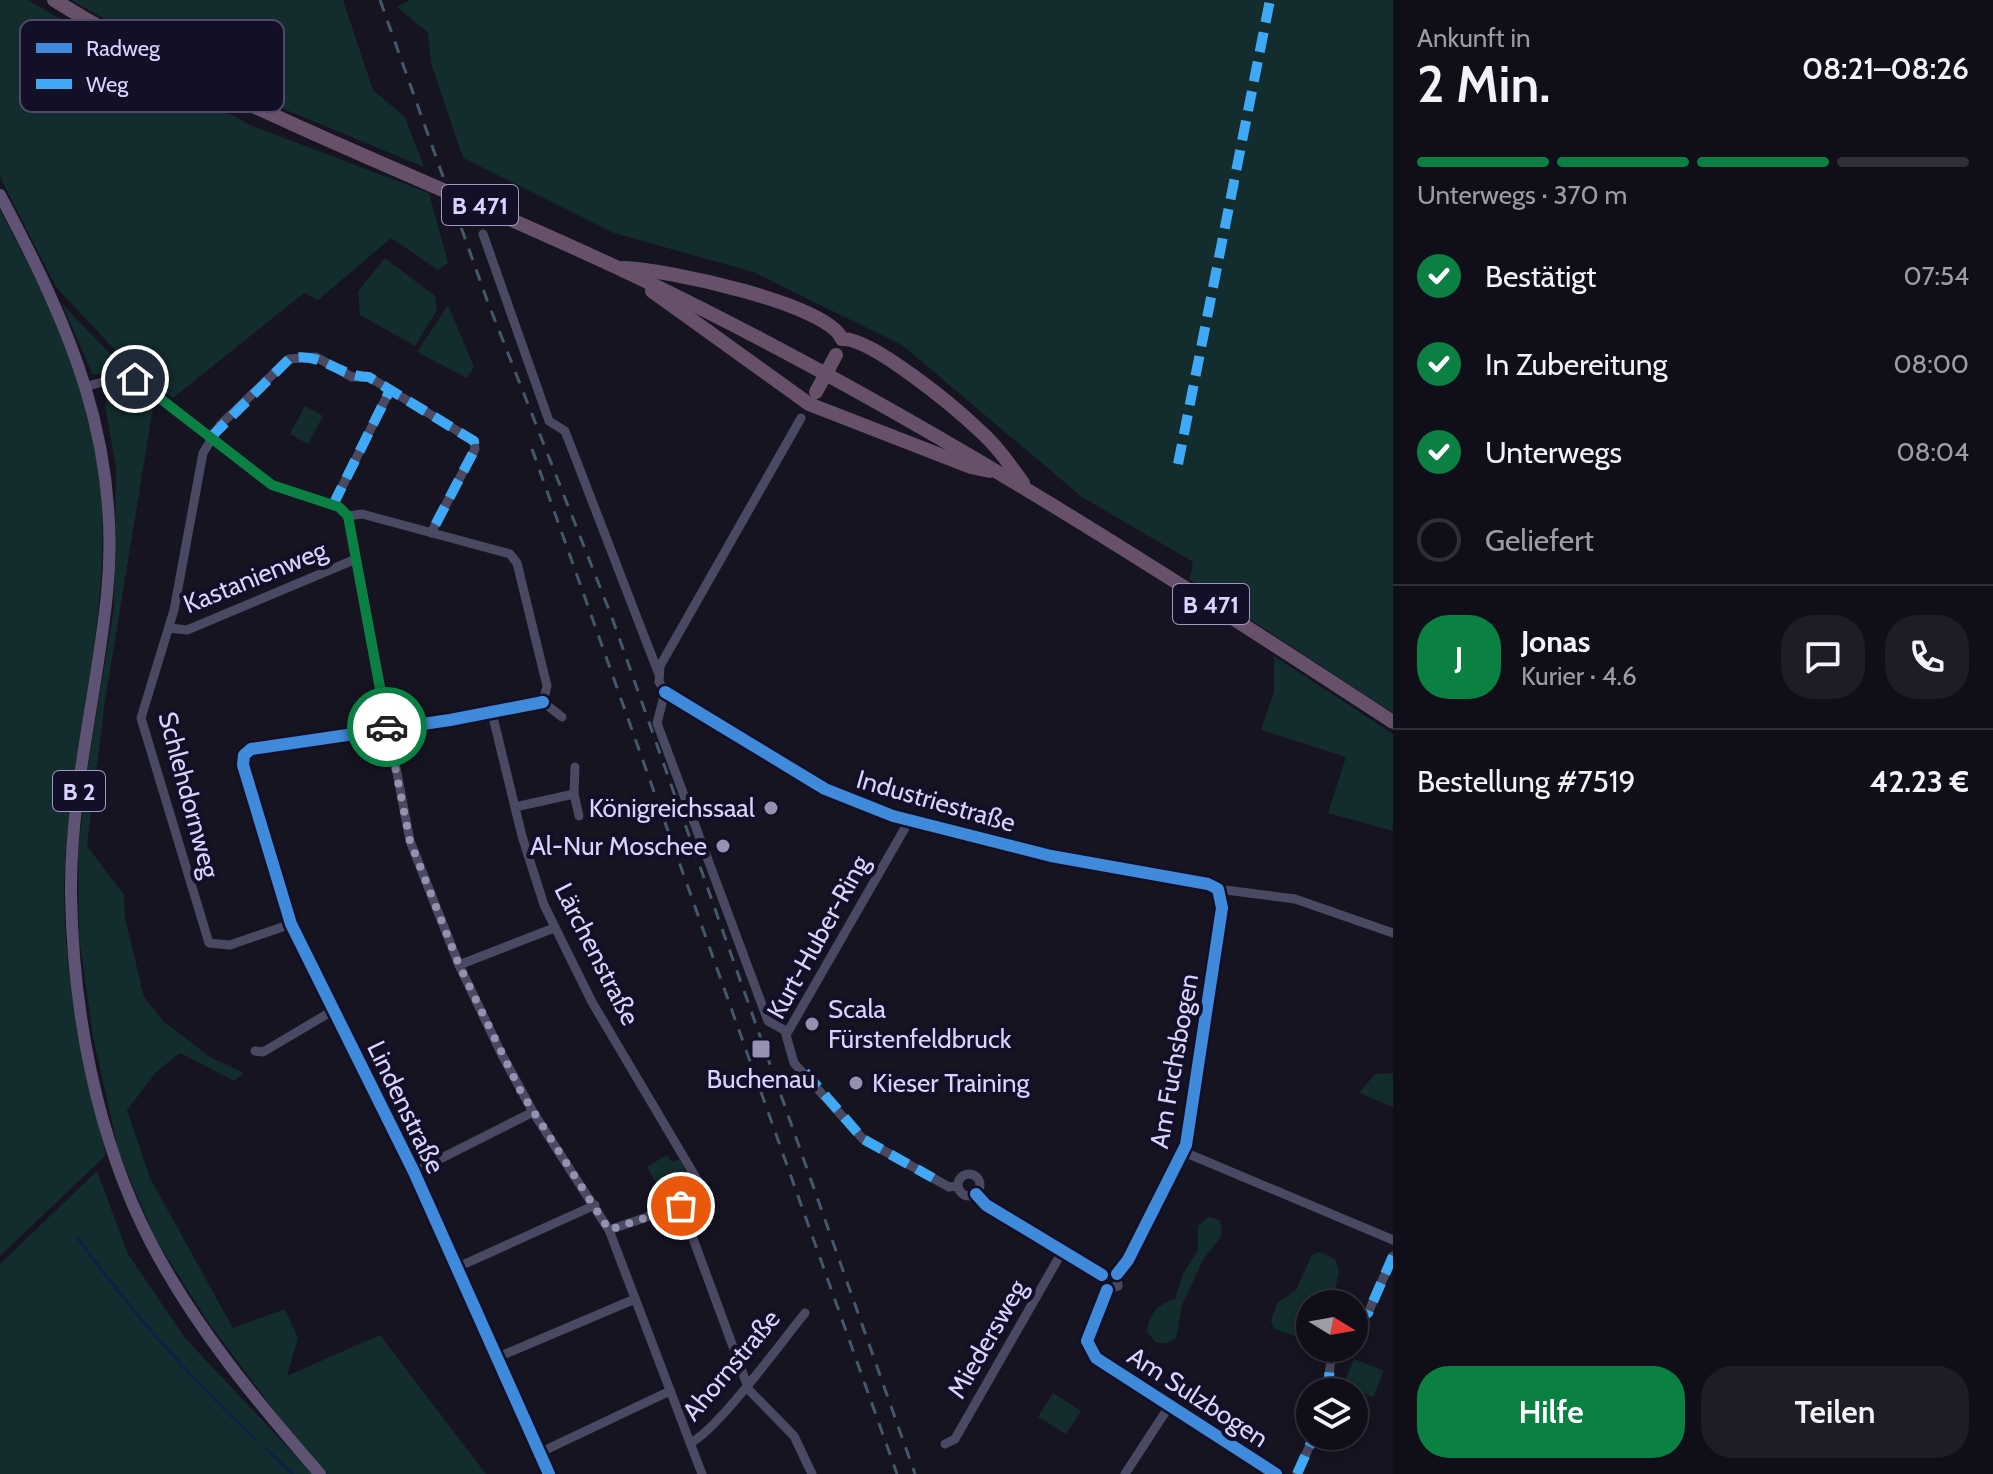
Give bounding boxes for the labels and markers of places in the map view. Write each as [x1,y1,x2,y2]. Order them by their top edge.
pin [101,345,169,413]
place label: Königreichssaal [589,792,755,824]
marker: Königreichssaal [762,799,780,817]
place label: Al-Nur Moschee [530,830,707,862]
marker: Al-Nur Moschee [714,837,732,855]
place label: Scala Fürstenfeldbruck [828,993,1012,1055]
marker: Scala Fürstenfeldbruck [803,1015,821,1033]
marker: Buchenau [750,1038,772,1060]
place label: Buchenau [707,1063,815,1095]
place label: Kieser Training [872,1067,1030,1099]
marker: Kieser Training [847,1074,865,1092]
pin [647,1172,715,1240]

